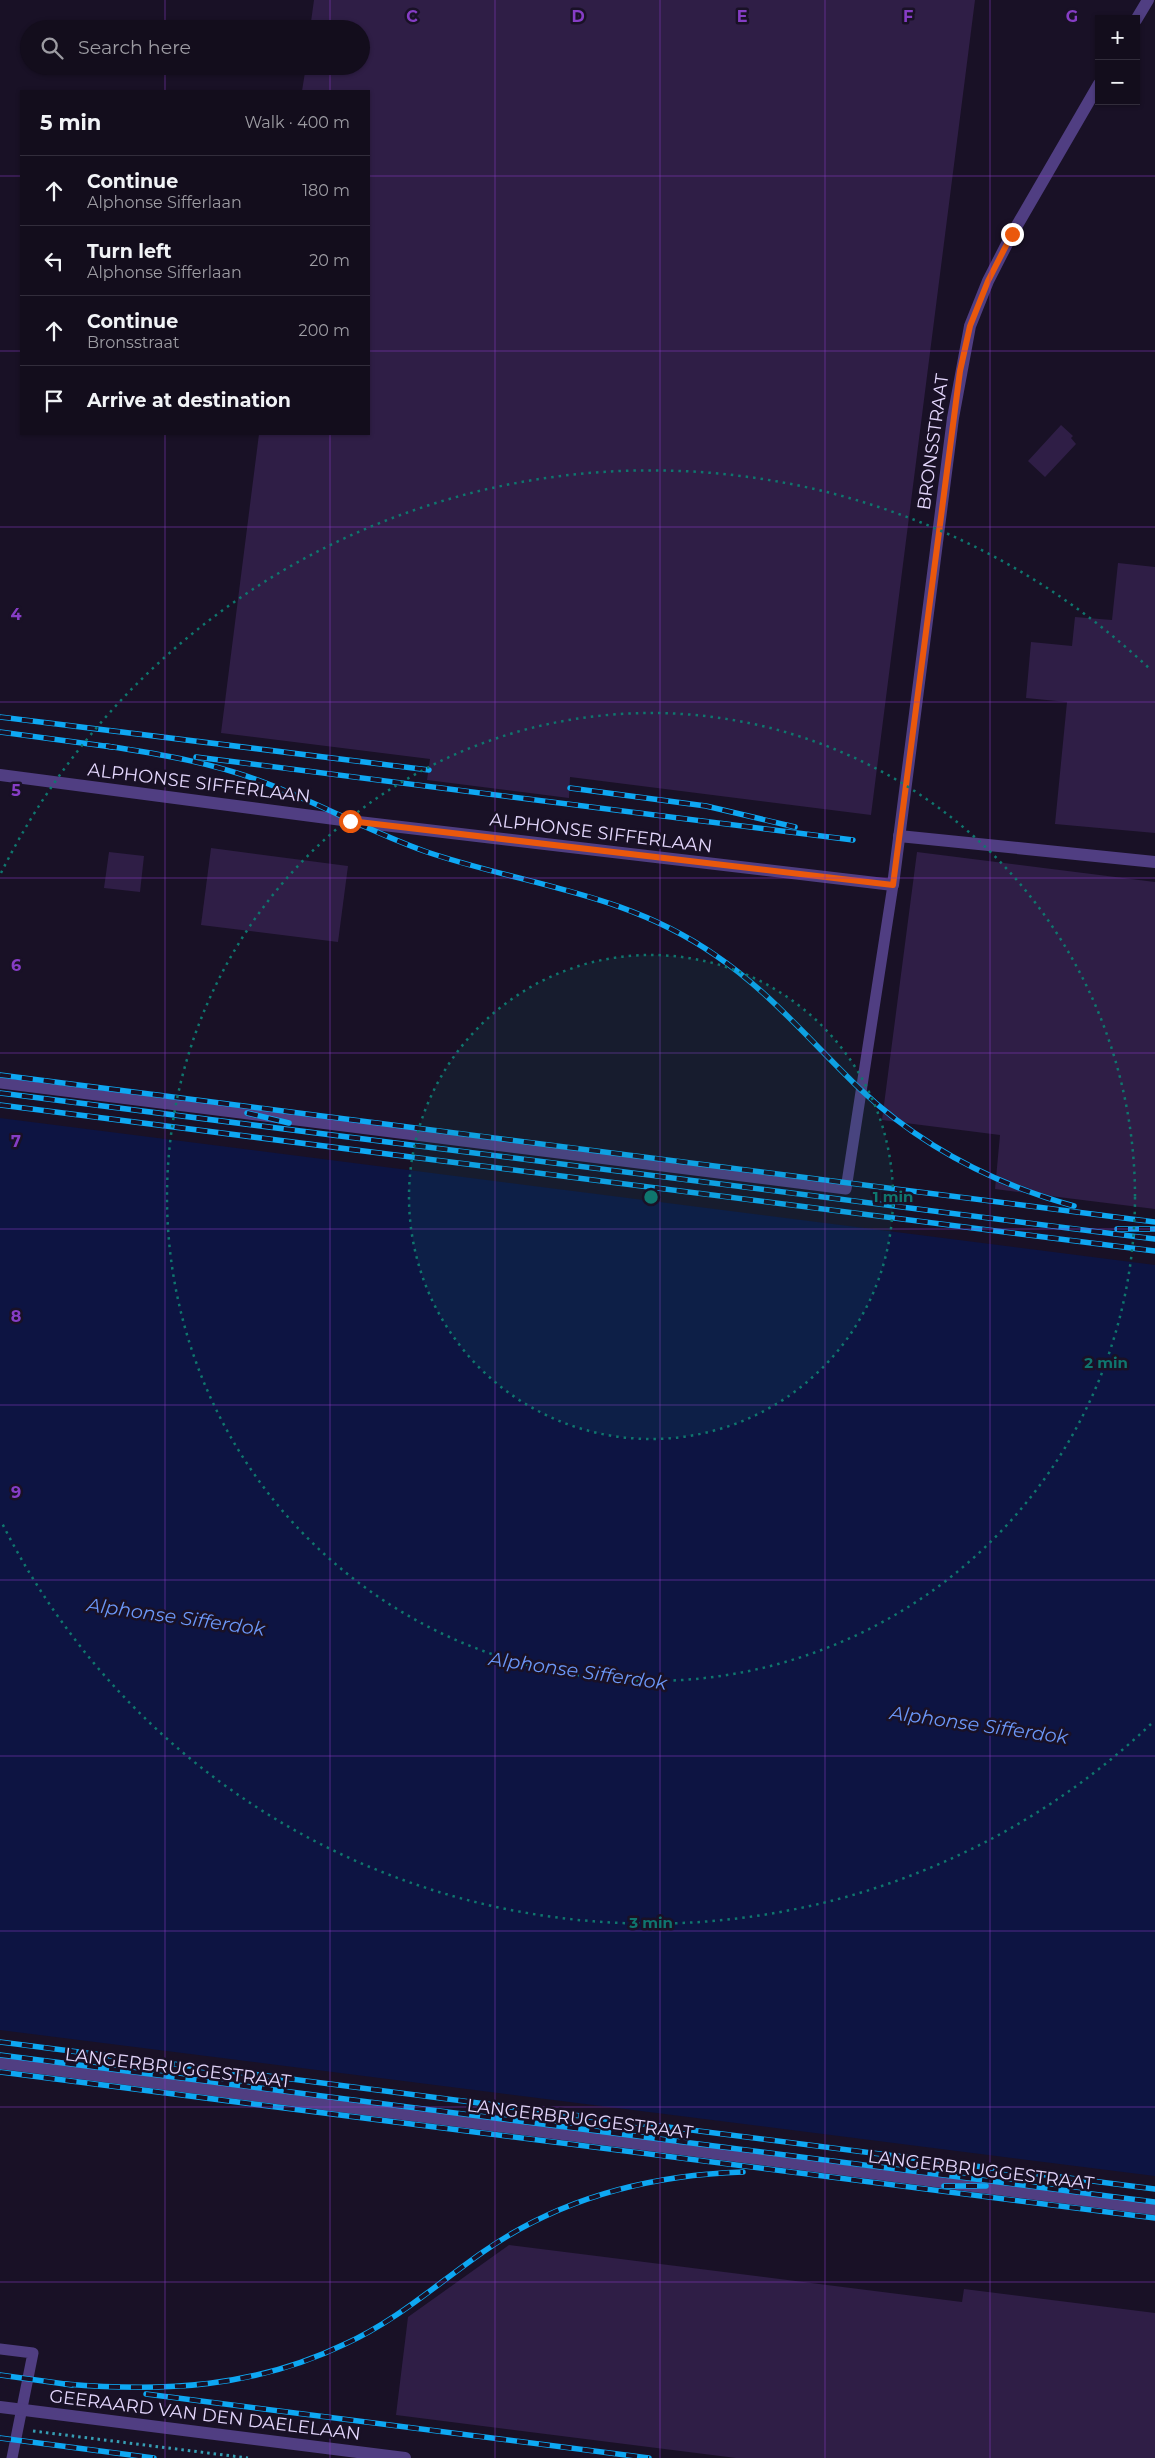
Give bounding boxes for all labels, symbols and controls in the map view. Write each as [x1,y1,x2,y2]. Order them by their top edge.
text: C [406,7,418,26]
text: D [571,7,585,26]
text: E [737,7,747,26]
text: F [903,7,913,26]
text: G [1066,7,1078,26]
map controls [1095,15,1140,105]
button: + [1095,15,1140,60]
search box [20,20,370,75]
icon: search [38,34,66,62]
text: Search here [78,36,191,59]
button: − [1095,60,1140,105]
text: 5 min [40,110,101,135]
text: Walk · 400 m [244,113,350,132]
text: Continue [87,170,178,193]
icon: ahead [40,177,68,205]
text: 180 m [302,181,350,200]
text: Alphonse Sifferlaan [87,193,242,212]
route end [1001,223,1024,246]
text: Turn left [87,240,172,263]
icon: left [40,247,68,275]
text: 20 m [309,251,350,270]
text: Alphonse Sifferlaan [87,263,242,282]
text: Continue [87,310,178,333]
icon: ahead [40,317,68,345]
text: 200 m [299,321,350,340]
text: Bronsstraat [87,333,179,352]
street label: BRONSSTRAAT [913,372,954,512]
icon: arrive [40,387,68,415]
text: Arrive at destination [87,389,291,412]
text: 4 [10,605,22,624]
street label: ALPHONSE SIFFERLAAN [86,758,312,808]
text: 5 [11,781,21,800]
street label: ALPHONSE SIFFERLAAN [488,808,714,858]
route start [339,810,362,833]
text: 6 [11,956,21,975]
text: 7 [11,1132,21,1151]
text: 1 min [873,1187,913,1206]
centre of rings [642,1188,660,1206]
text: 8 [11,1307,21,1326]
text: 2 min [1084,1353,1128,1372]
text: 9 [11,1483,21,1502]
water label: Alphonse Sifferdok [85,1593,267,1641]
water label: Alphonse Sifferdok [487,1647,669,1695]
water label: Alphonse Sifferdok [888,1701,1070,1749]
text: 3 min [628,1913,673,1932]
street label: LANGERBRUGGESTRAAT [64,2043,293,2093]
street label: LANGERBRUGGESTRAAT [466,2094,695,2144]
street label: LANGERBRUGGESTRAAT [867,2145,1096,2195]
street label: GEERAARD VAN DEN DAELELAAN [48,2385,362,2445]

